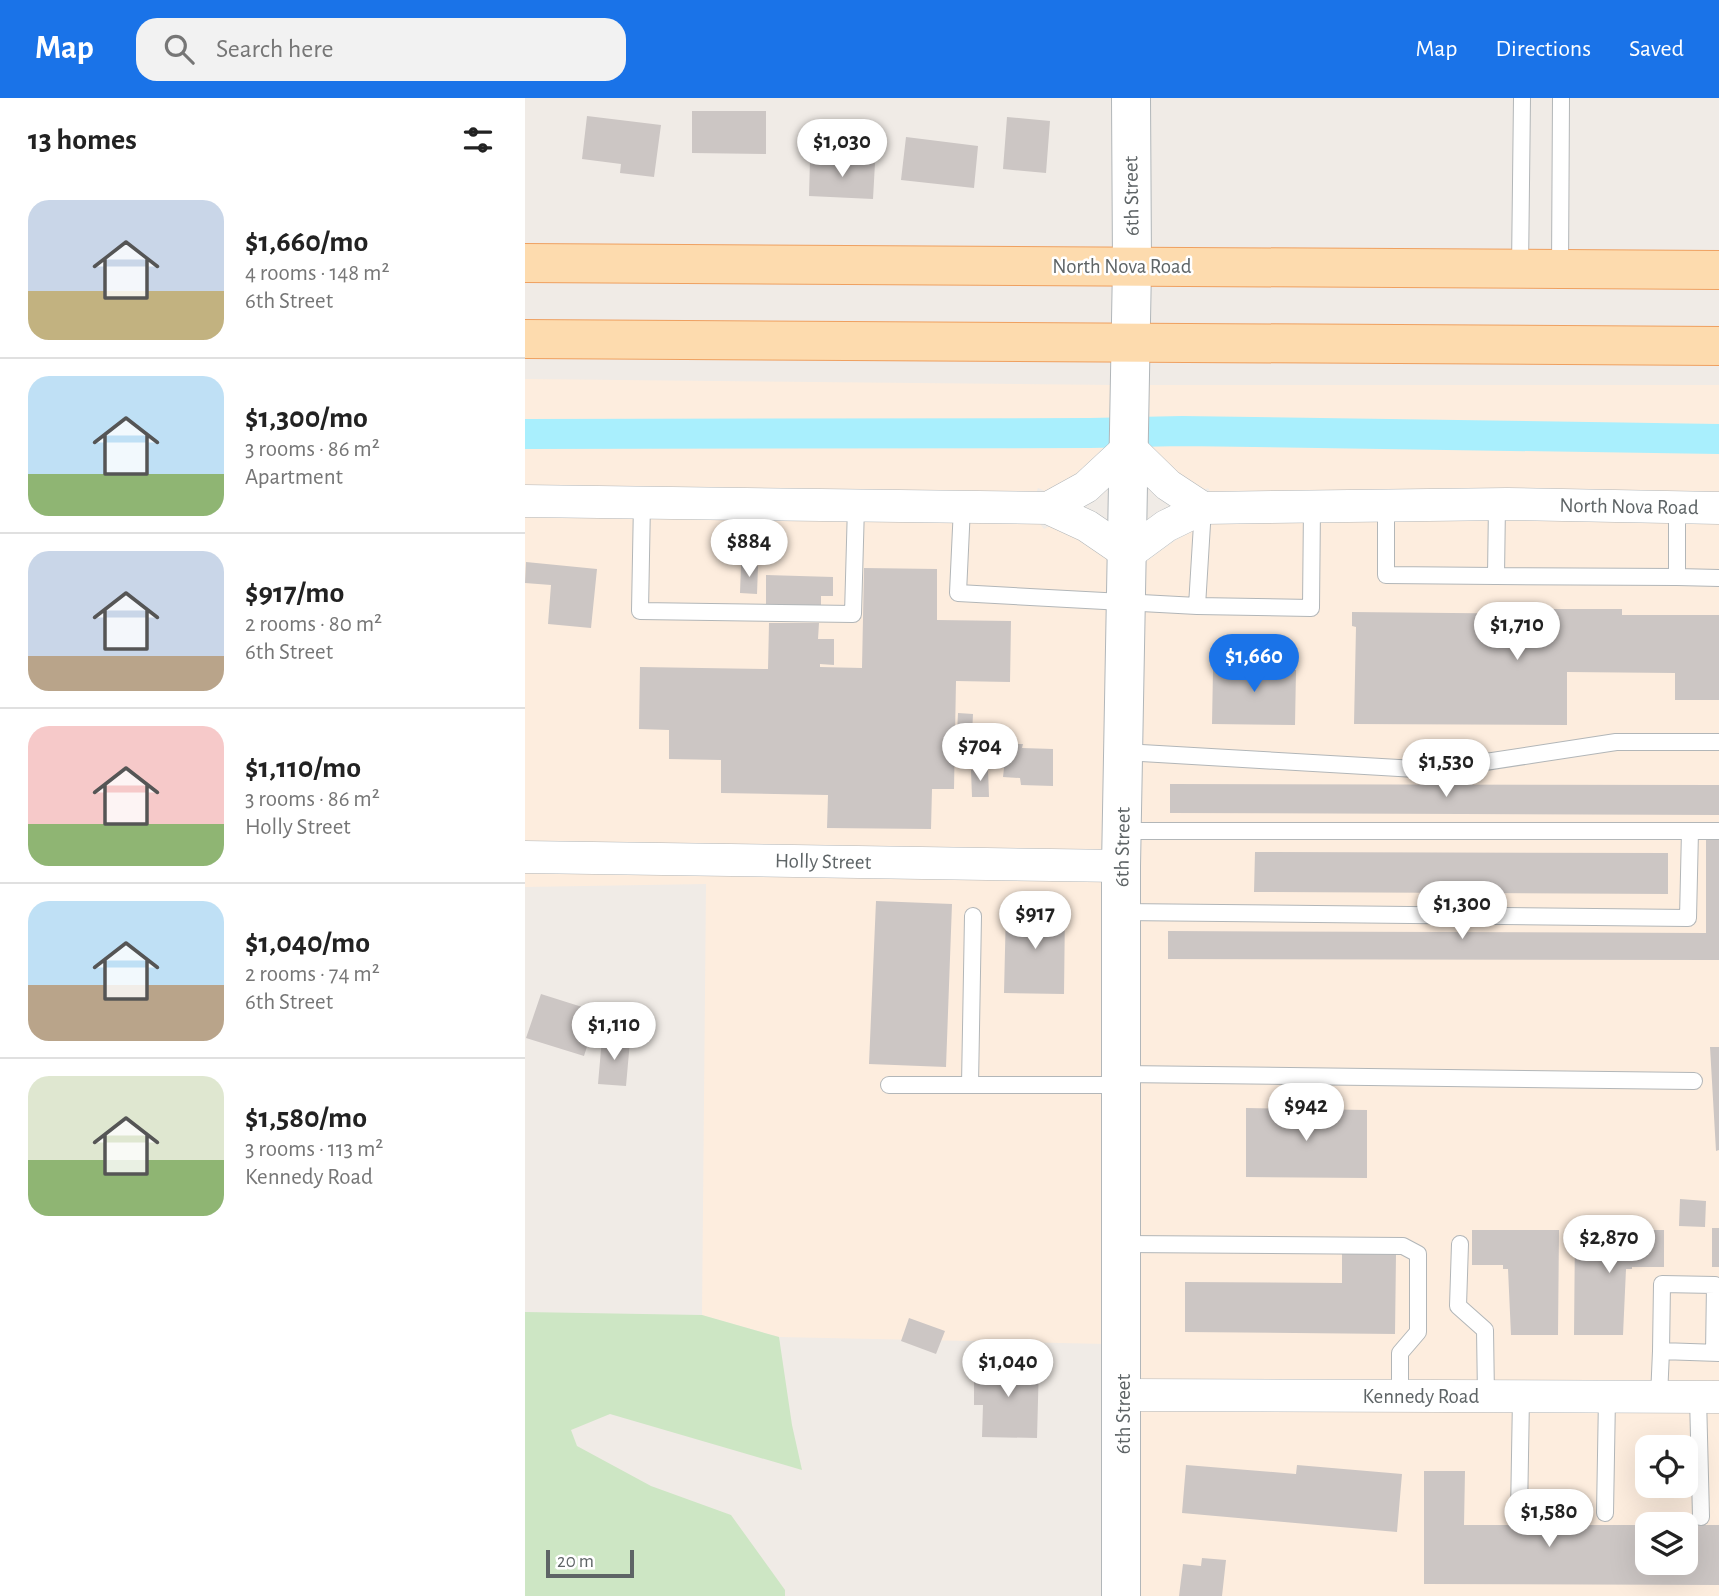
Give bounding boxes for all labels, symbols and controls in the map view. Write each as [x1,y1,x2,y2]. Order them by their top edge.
search box [136,18,626,81]
icon: search [160,30,198,68]
text: Map [35,32,94,65]
text: Search here [216,36,334,62]
text: Map [1415,37,1457,61]
text: Directions [1495,37,1591,61]
text: Saved [1629,37,1684,61]
pin: $1,030 [785,120,899,179]
icon: filters [459,121,497,159]
text: 13 homes [28,125,137,155]
text: $1,030 [813,130,871,153]
street label: 6th Street [1120,155,1143,236]
text: $1,660/mo [245,227,368,257]
icon: home [84,228,168,312]
street label: North Nova Road [1052,256,1192,277]
text: 4 rooms · 148 m² [245,262,390,285]
text: 6th Street [245,290,333,313]
text: $1,300/mo [245,403,368,433]
icon: home [84,404,168,488]
text: 3 rooms · 86 m² [245,438,380,461]
text: Apartment [245,466,343,489]
street label: North Nova Road [1559,495,1699,518]
pin: $884 [708,519,790,579]
text: $884 [727,530,771,553]
text: $917/mo [245,578,344,608]
icon: home [84,579,168,663]
pin: $1,710 [1460,602,1574,662]
text: 2 rooms · 80 m² [245,613,382,636]
text: $1,710 [1490,613,1544,636]
pin: $1,660 [1197,634,1311,694]
text: 6th Street [245,641,333,664]
text: $1,660 [1225,645,1283,668]
pin: $704 [939,724,1021,783]
text: $704 [958,734,1002,757]
pin: $1,530 [1389,740,1503,799]
text: $1,530 [1418,750,1474,773]
text: $1,110/mo [245,753,361,783]
icon: home [84,754,168,838]
text: 3 rooms · 86 m² [245,788,380,811]
street label: 6th Street [1111,806,1134,887]
text: Holly Street [245,816,351,839]
street label: Holly Street [775,850,872,873]
pin: $1,300 [1405,882,1519,941]
pin: $917 [994,892,1076,951]
text: $1,300 [1433,892,1491,915]
text: $917 [1015,902,1055,925]
text: $1,040/mo [245,928,370,958]
icon: home [84,929,168,1013]
text: 2 rooms · 74 m² [245,963,380,986]
text: 6th Street [245,991,333,1014]
pin: $1,110 [557,1002,671,1062]
text: $1,110 [588,1013,640,1036]
pin: $942 [1265,1084,1347,1143]
text: $942 [1284,1094,1328,1117]
text: $1,580/mo [245,1103,367,1133]
icon: home [84,1104,168,1188]
text: 3 rooms · 113 m² [245,1138,383,1161]
text: Kennedy Road [245,1166,373,1189]
pin: $2,870 [1552,1216,1666,1275]
text: $2,870 [1579,1226,1639,1249]
pin: $1,040 [951,1340,1065,1399]
text: $1,040 [978,1350,1038,1373]
street label: 6th Street [1113,1374,1134,1454]
street label: Kennedy Road [1363,1386,1480,1407]
map controls [1635,1435,1698,1575]
button: locate [1635,1435,1698,1498]
pin: $1,580 [1492,1490,1606,1549]
text: $1,580 [1520,1500,1578,1523]
button: layers [1635,1512,1698,1575]
scale bar [546,1547,633,1579]
text: 20 m [557,1552,594,1571]

